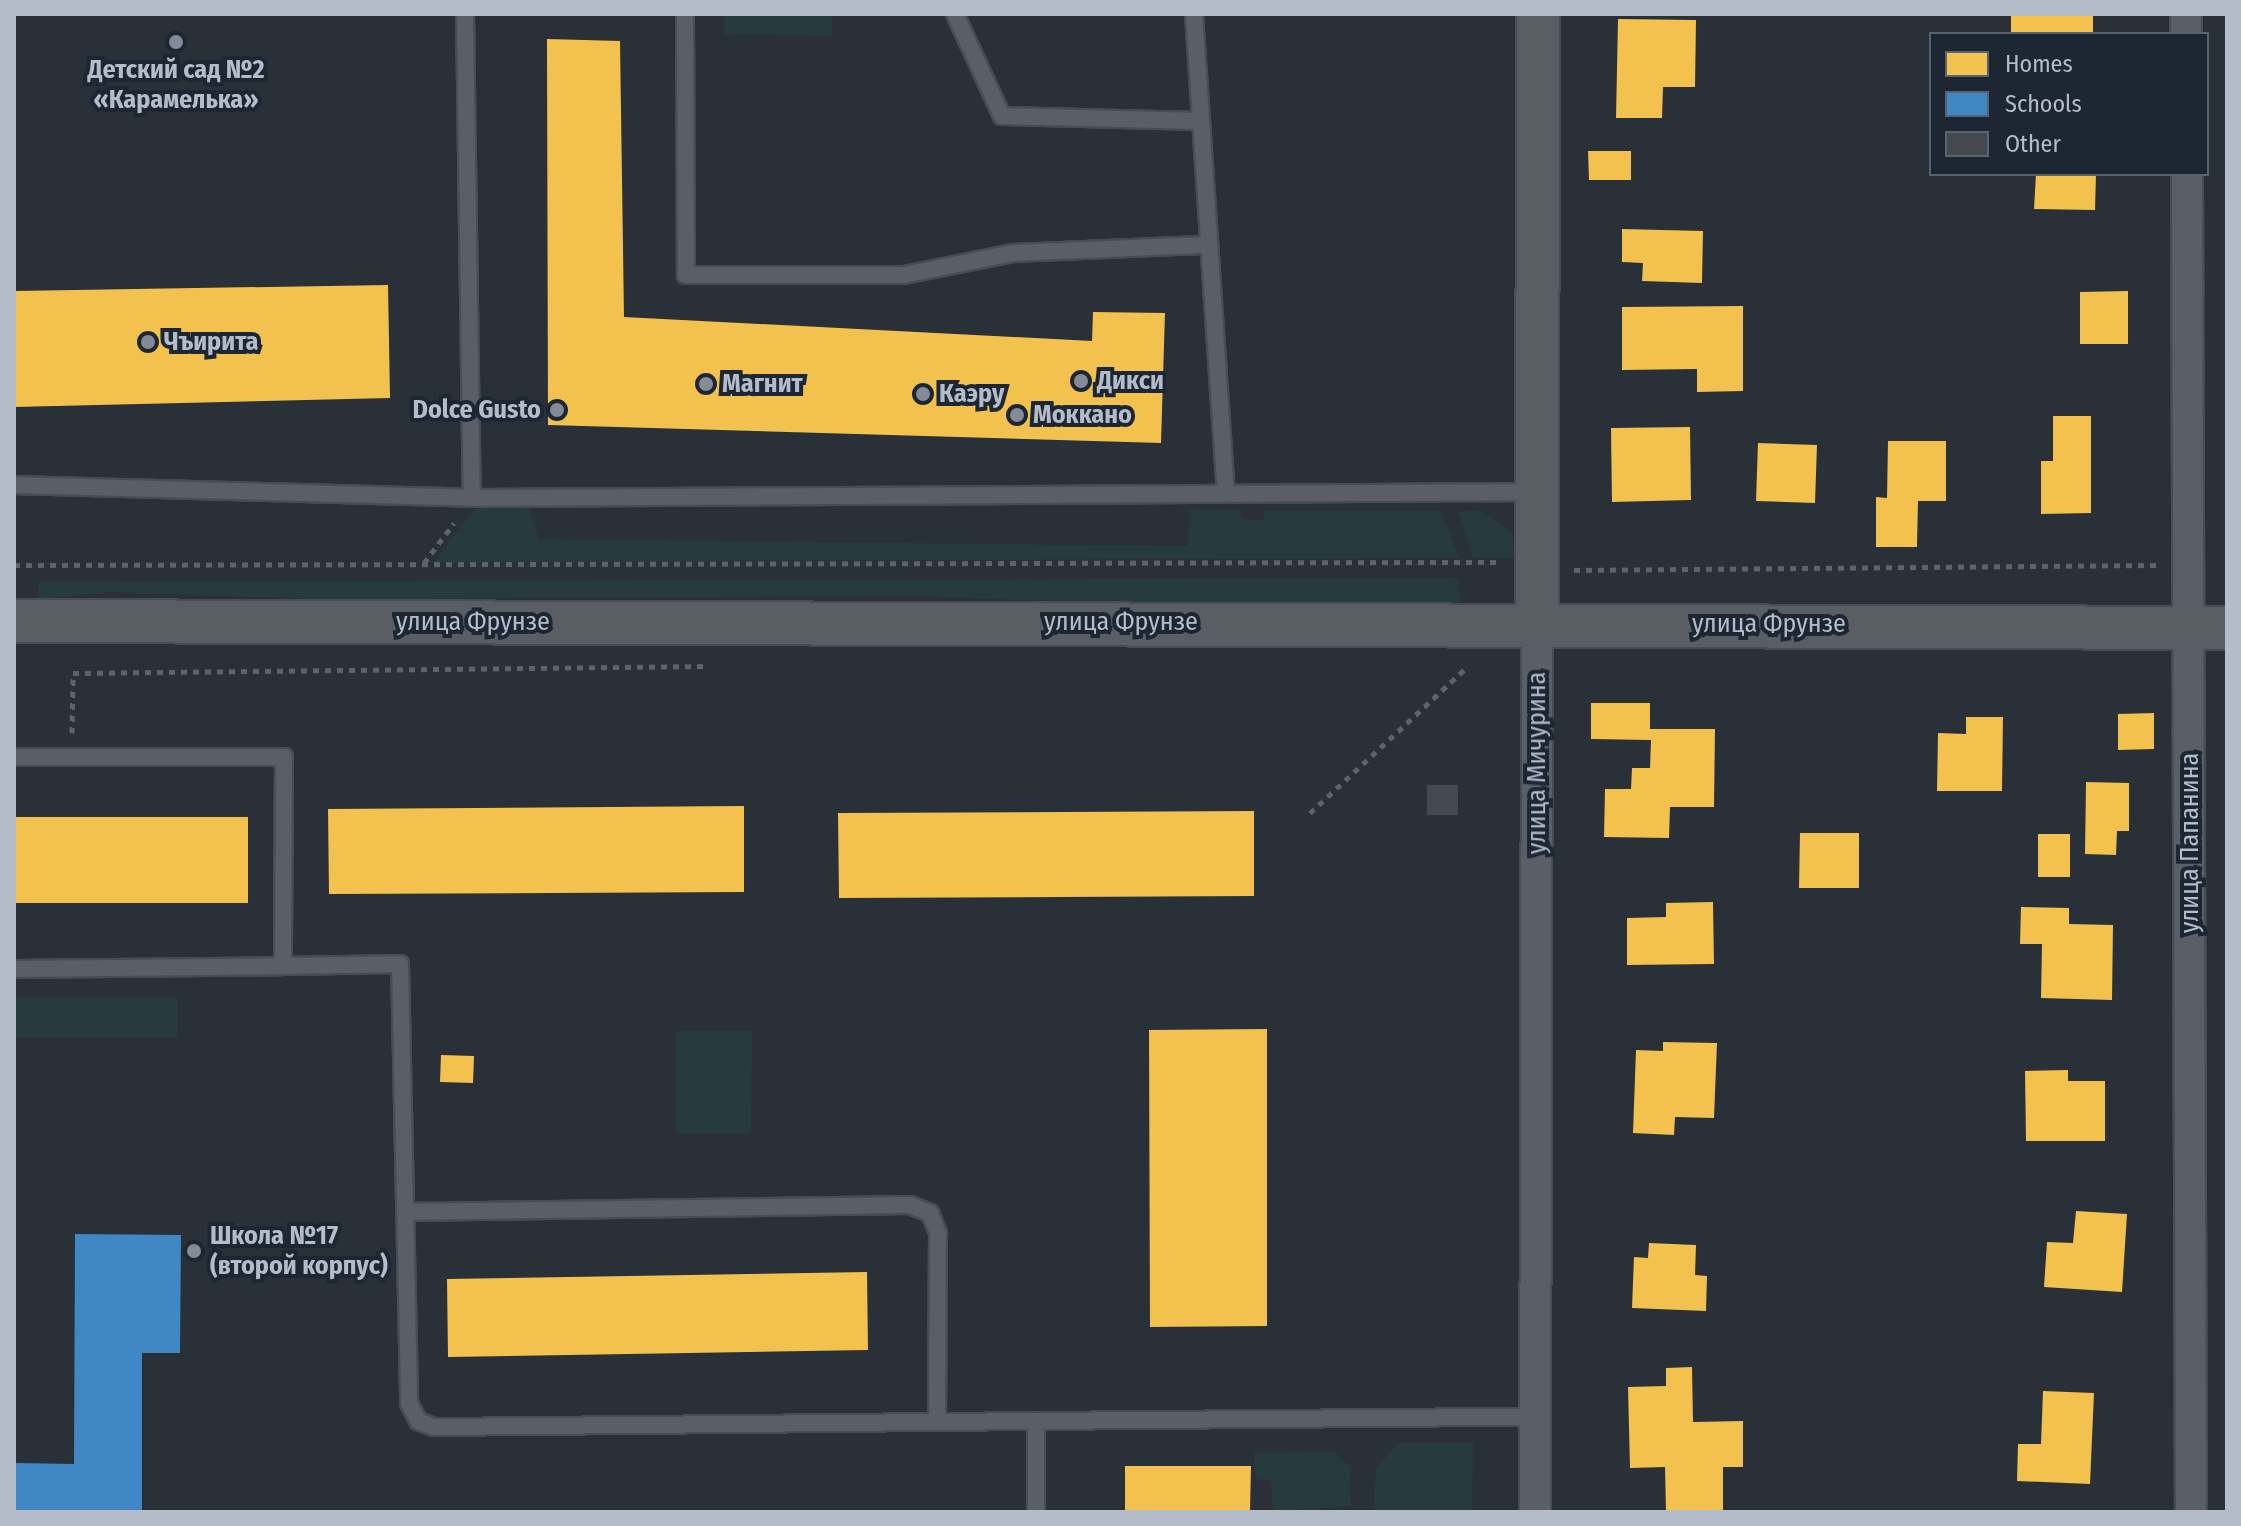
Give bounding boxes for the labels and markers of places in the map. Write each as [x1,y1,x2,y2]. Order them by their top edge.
marker: Детский сад №2 «Карамелька» [167,33,185,51]
place label: Детский сад №2 «Карамелька» [87,54,265,116]
place label: Чъирита [164,326,258,358]
marker: Чъирита [139,333,157,351]
place label: Дикси [1097,365,1164,397]
place label: Магнит [722,368,803,400]
marker: Дикси [1072,372,1090,390]
marker: Магнит [697,375,715,393]
place label: Каэру [939,378,1004,410]
marker: Каэру [914,385,932,403]
place label: Dolce Gusto [412,394,541,426]
place label: Моккано [1033,399,1132,431]
marker: Dolce Gusto [548,401,566,419]
marker: Моккано [1008,406,1026,424]
place label: Школа №17 (второй корпус) [210,1220,388,1282]
marker: Школа №17 (второй корпус) [185,1242,203,1260]

